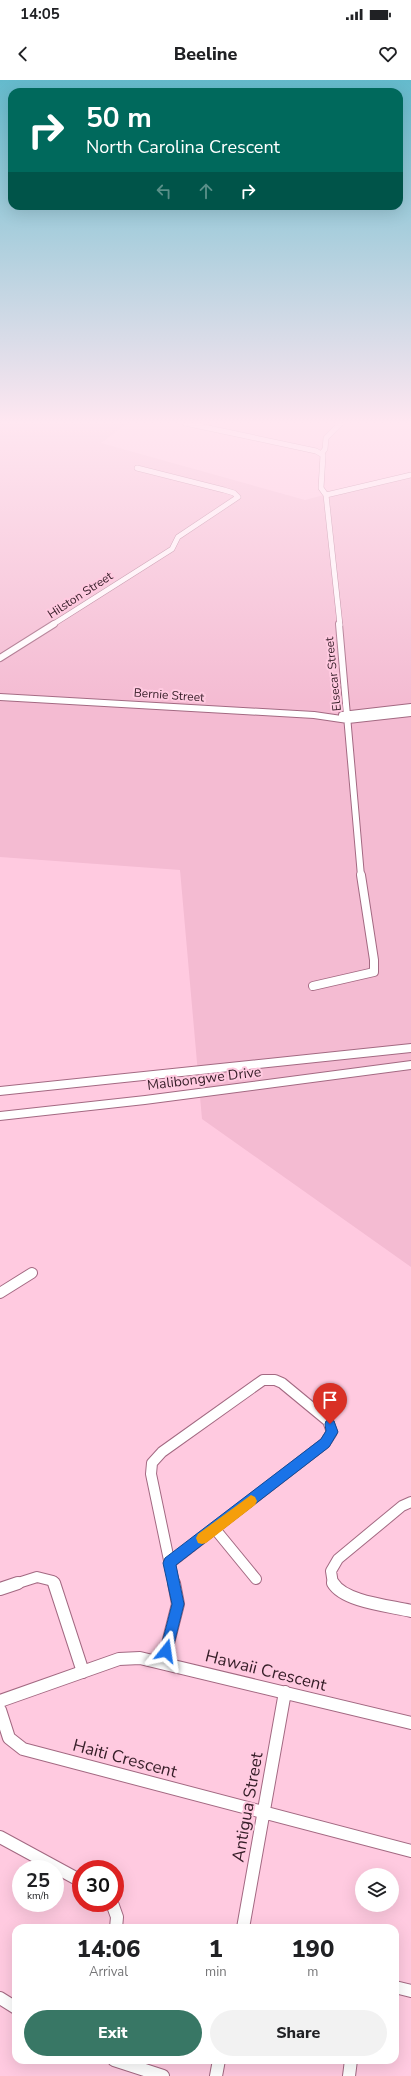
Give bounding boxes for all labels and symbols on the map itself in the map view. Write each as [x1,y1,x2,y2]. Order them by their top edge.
street label: Hilston Street [44,568,116,622]
street label: Elsecar Street [321,635,345,712]
street label: Bernie Street [133,685,206,705]
street label: Malibongwe Drive [146,1062,262,1095]
pin [313,1383,347,1424]
position arrow [145,1630,187,1672]
street label: Hawaii Crescent [203,1644,330,1697]
street label: Haiti Crescent [70,1734,181,1784]
street label: Antigua Street [227,1749,269,1864]
speed limit sign: 30 [72,1860,124,1912]

